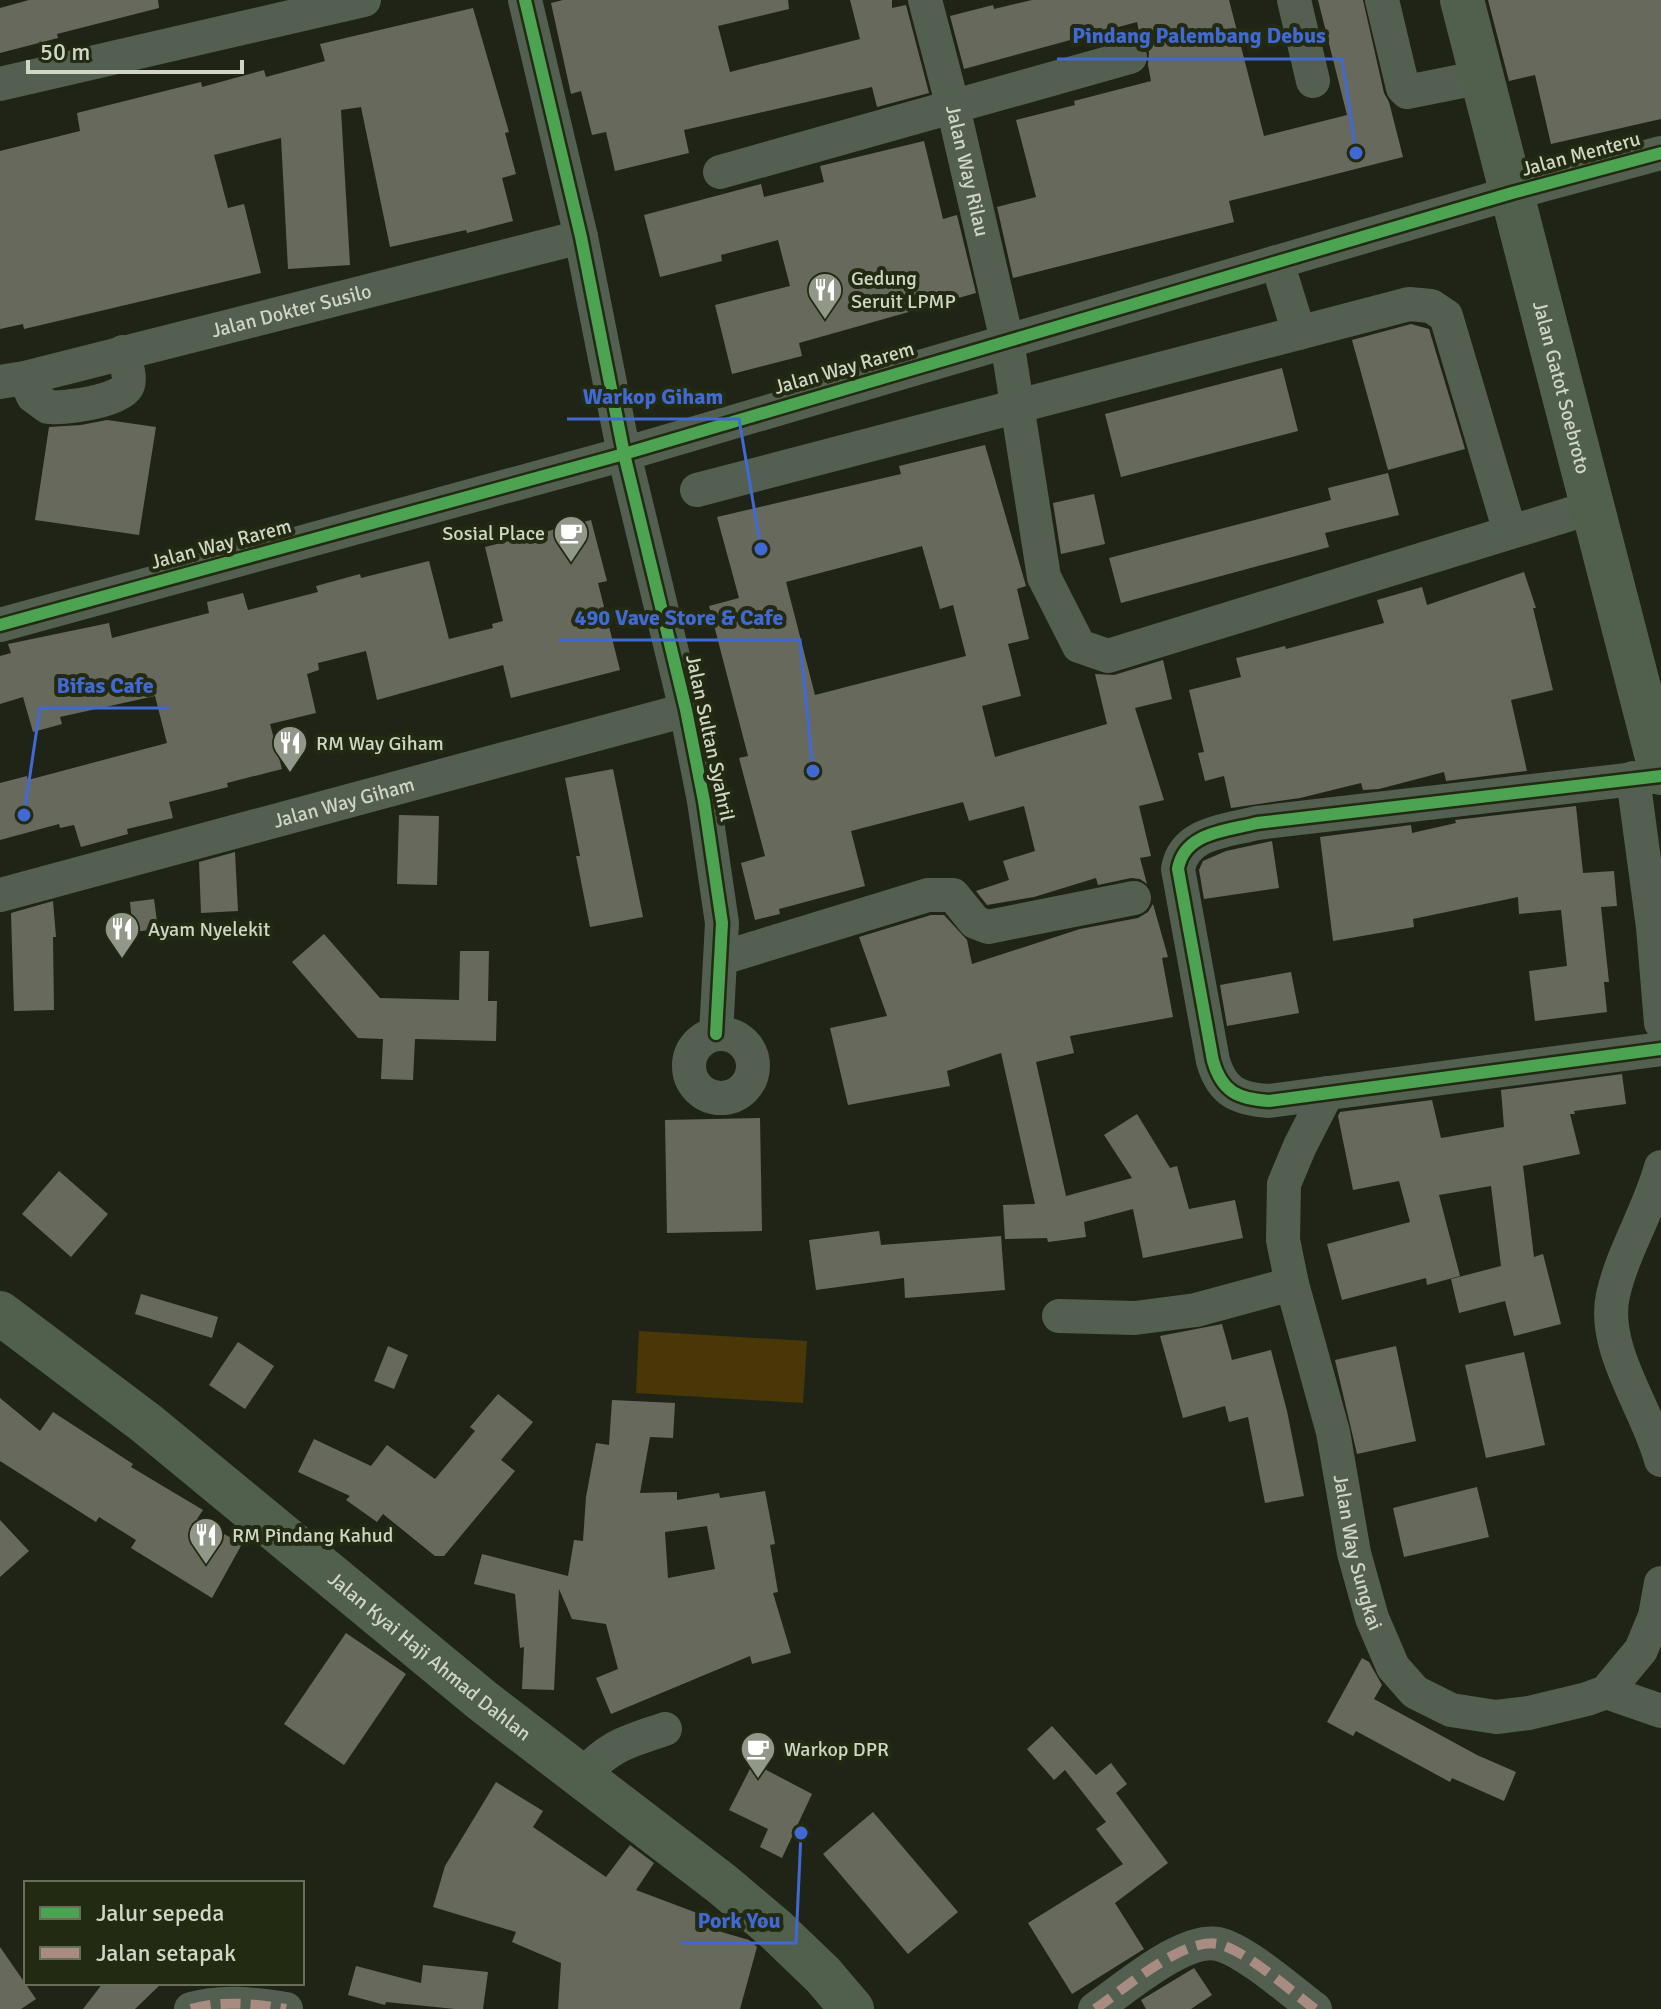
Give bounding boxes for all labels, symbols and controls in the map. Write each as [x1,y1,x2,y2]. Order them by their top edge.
callout: Pindang Palembang Debus [1057,13,1342,59]
text: Pindang Palembang Debus [1072,22,1326,49]
scale bar [28,24,242,74]
text: 50 m [40,37,90,67]
street label: Jalan Way Rilau [940,102,995,239]
street label: Jalan Menteru [1519,126,1643,182]
place label: Gedung Seruit LPMP [851,266,956,314]
restaurant icon: Gedung Seruit LPMP [806,271,844,321]
street label: Jalan Dokter Susilo [209,278,374,343]
street label: Jalan Gatot Soebroto [1527,298,1596,477]
street label: Jalan Way Rarem [771,336,917,400]
callout: Warkop Giham [567,373,739,419]
text: Warkop Giham [583,383,723,410]
street label: Jalan Way Rarem [148,513,294,575]
cafe icon: Sosial Place [552,514,590,564]
place label: Sosial Place [442,521,545,546]
callout: 490 Vave Store & Cafe [559,594,800,640]
text: 490 Vave Store & Cafe [575,604,783,631]
street label: Jalan Sultan Syahril [680,652,740,824]
callout: Bifas Cafe [40,662,169,708]
text: Bifas Cafe [56,672,154,699]
restaurant icon: RM Way Giham [271,724,309,774]
place label: RM Way Giham [316,731,444,756]
street label: Jalan Way Giham [270,771,417,833]
restaurant icon: Ayam Nyelekit [103,910,141,960]
place label: Ayam Nyelekit [148,917,270,942]
street label: Jalan Way Sungkai [1328,1472,1388,1634]
restaurant icon: RM Pindang Kahud [187,1516,225,1566]
place label: RM Pindang Kahud [232,1523,393,1548]
street label: Jalan Kyai Haji Ahmad Dahlan [323,1566,536,1746]
cafe icon: Warkop DPR [739,1730,777,1780]
place label: Warkop DPR [784,1737,889,1762]
legend [24,1881,304,1985]
callout: Pork You [681,1897,796,1943]
text: Jalur sepeda [96,1898,224,1928]
text: Pork You [697,1907,781,1934]
text: Jalan setapak [96,1938,236,1968]

